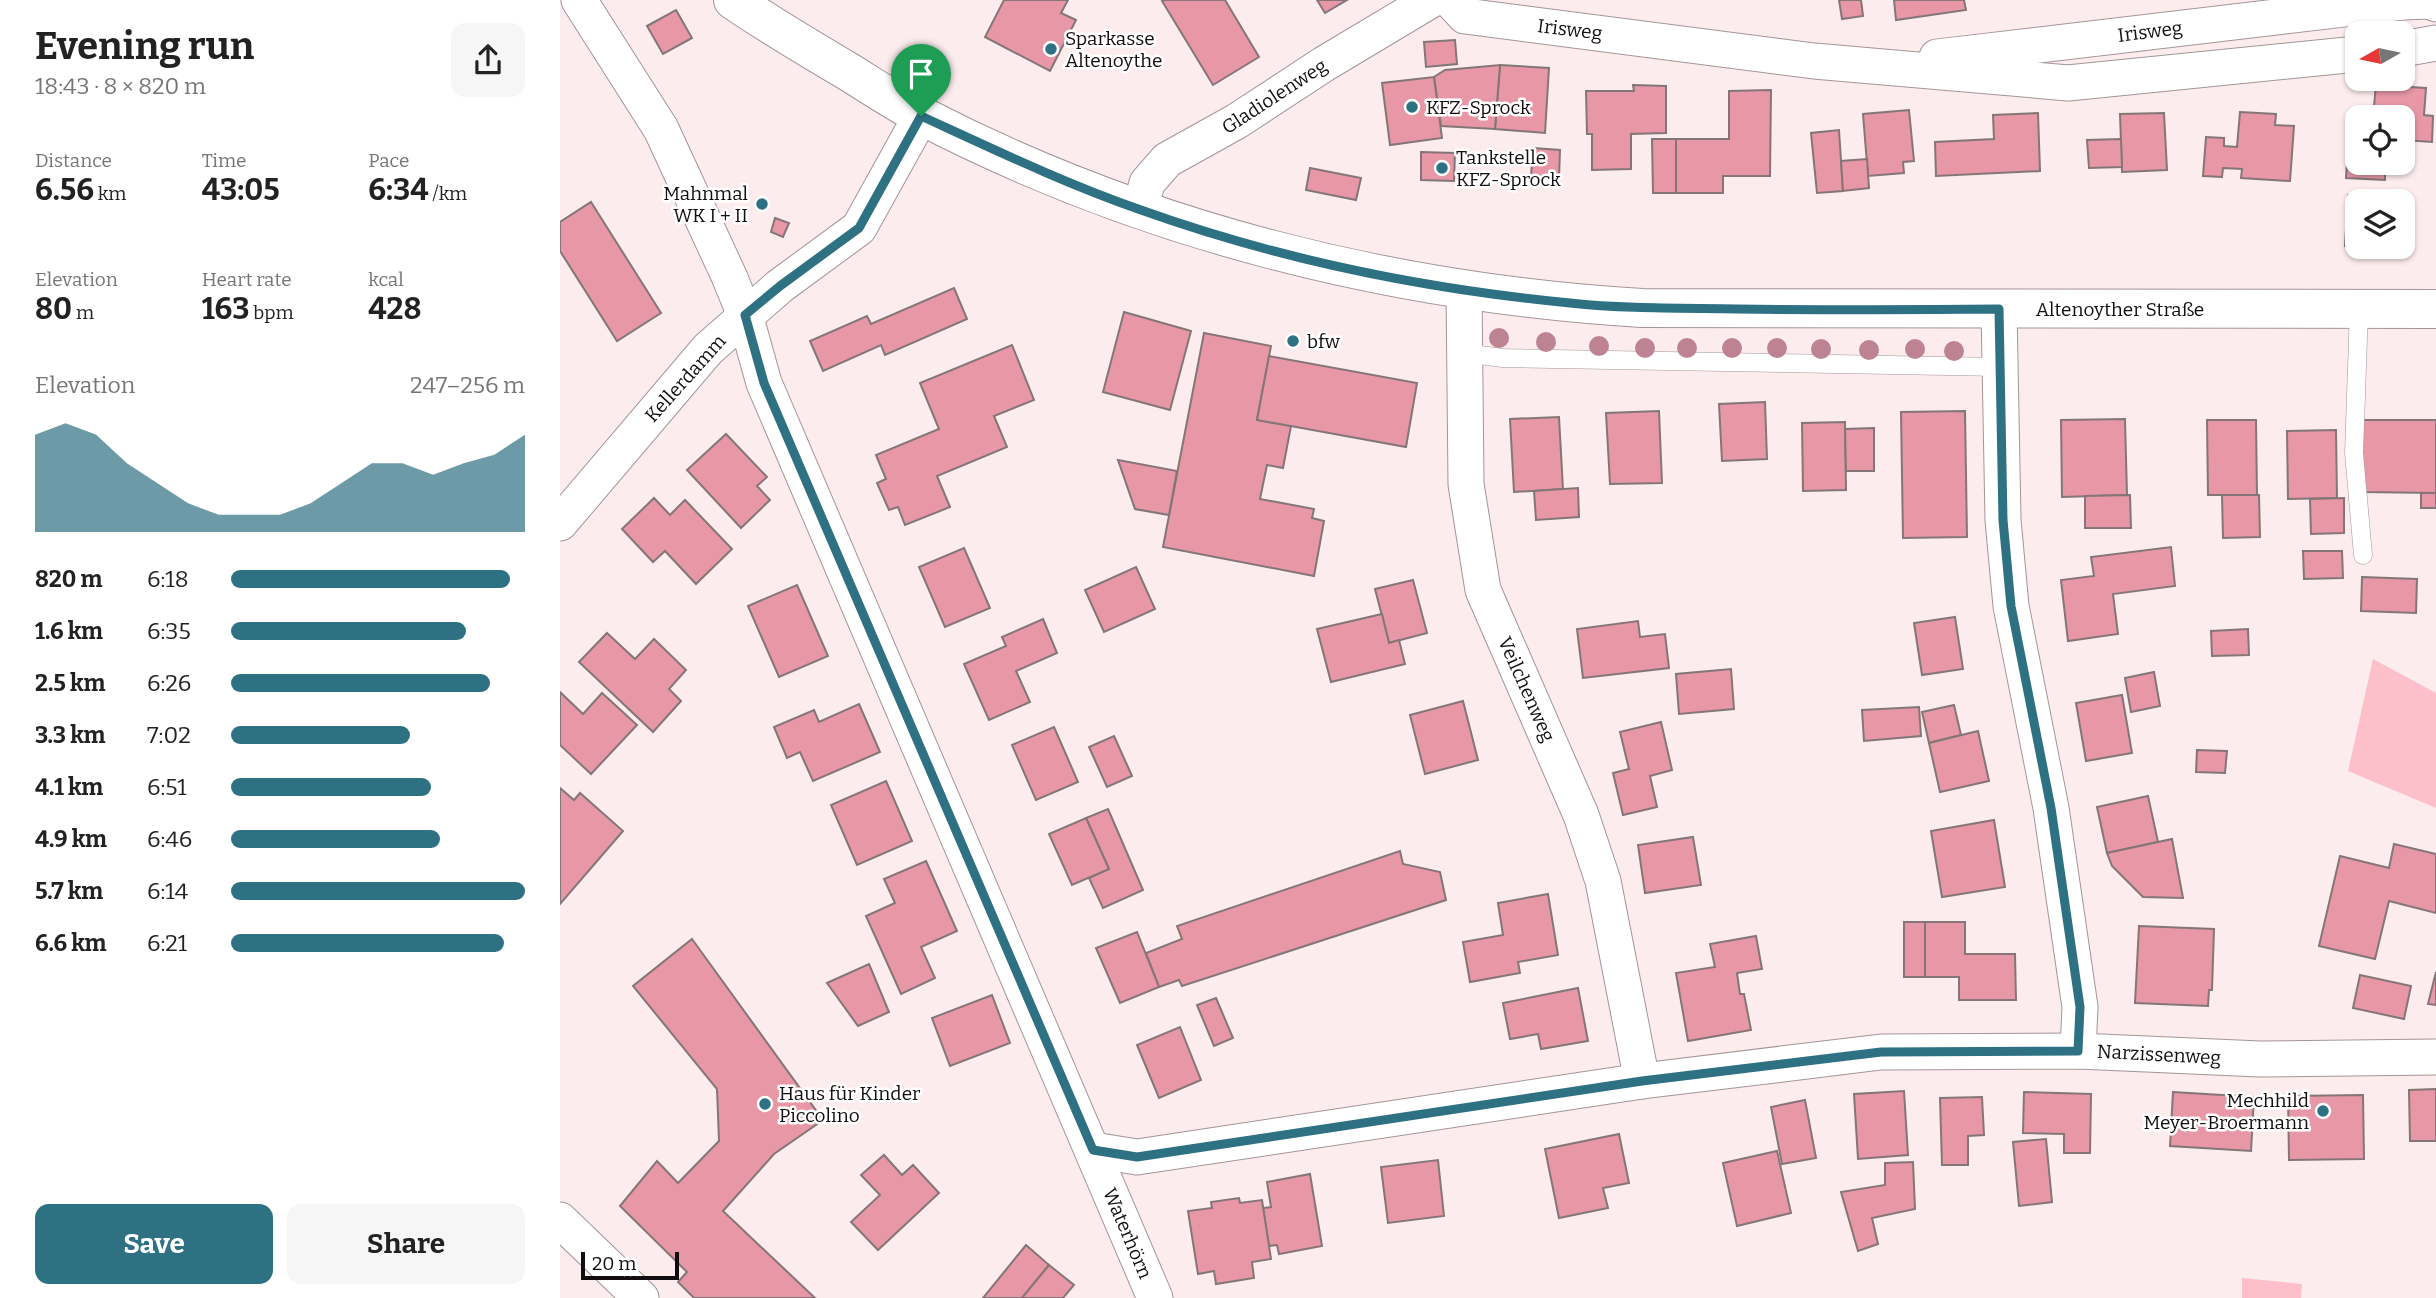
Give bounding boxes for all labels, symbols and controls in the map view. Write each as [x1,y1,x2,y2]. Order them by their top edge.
street label: Irisweg [1536,14,1604,45]
street label: Irisweg [2116,16,2184,47]
north arrow [2345,21,2415,91]
map controls [2345,21,2415,259]
text: Evening run [35,23,254,69]
button: share [451,23,525,97]
place label: Sparkasse Altenoythe [1065,27,1162,72]
marker: Sparkasse Altenoythe [1043,41,1059,57]
pin [891,44,951,116]
street label: Gladiolenweg [1217,54,1331,139]
icon: arrive [902,55,940,93]
text: 18:43 · 8 × 820 m [35,72,206,100]
place label: KFZ-Sprock [1426,96,1531,119]
marker: KFZ-Sprock [1404,99,1420,115]
button: locate [2345,105,2415,175]
place label: Tankstelle KFZ-Sprock [1456,146,1561,191]
text: Distance [35,149,112,172]
text: Time [202,149,247,172]
text: Pace [368,149,409,172]
marker: Tankstelle KFZ-Sprock [1434,160,1450,176]
text: 6.56 [35,172,94,208]
text: 43:05 [202,172,280,208]
text: 6:34 [368,172,429,208]
text: km [94,182,126,205]
text: /km [429,182,467,205]
place label: Mahnmal WK I + II [663,182,748,227]
button: layers [2345,189,2415,259]
marker: Mahnmal WK I + II [754,196,770,212]
text: Elevation [35,268,118,291]
text: Heart rate [202,268,292,291]
text: kcal [368,268,404,291]
text: 80 [35,291,72,327]
text: 163 [202,291,249,327]
text: 428 [368,291,422,327]
street label: Altenoyther Straße [2036,298,2204,321]
text: m [72,301,94,324]
text: bpm [249,301,294,324]
street label: Kellerdamm [640,330,731,427]
place label: bfw [1307,330,1341,353]
marker: bfw [1285,333,1301,349]
text: Elevation [35,371,135,399]
text: 247–256 m [410,371,525,399]
text: 820 m [35,565,102,593]
text: 6:18 [147,565,189,593]
text: 1.6 km [35,617,103,645]
text: 6:35 [147,617,191,645]
street label: Veilchenweg [1493,633,1560,746]
text: 2.5 km [35,669,105,697]
text: 6:26 [147,669,191,697]
text: 3.3 km [35,721,105,749]
text: 7:02 [147,721,191,749]
text: 4.1 km [35,773,103,801]
text: 6:51 [147,773,187,801]
text: 4.9 km [35,825,107,853]
text: 6:46 [147,825,192,853]
text: 5.7 km [35,877,103,905]
text: 6:14 [147,877,188,905]
text: 6.6 km [35,929,106,957]
text: 6:21 [147,929,187,957]
street label: Narzissenweg [2096,1040,2222,1069]
place label: Haus für Kinder Piccolino [779,1082,921,1127]
place label: Mechhild Meyer-Broermann [2143,1089,2309,1134]
marker: Haus für Kinder Piccolino [757,1096,773,1112]
marker: Mechhild Meyer-Broermann [2315,1103,2331,1119]
street label: Waterhörn [1098,1184,1157,1282]
button: Save [35,1204,273,1284]
button: Share [287,1204,525,1284]
scale bar [581,1249,679,1281]
text: 20 m [592,1252,636,1275]

